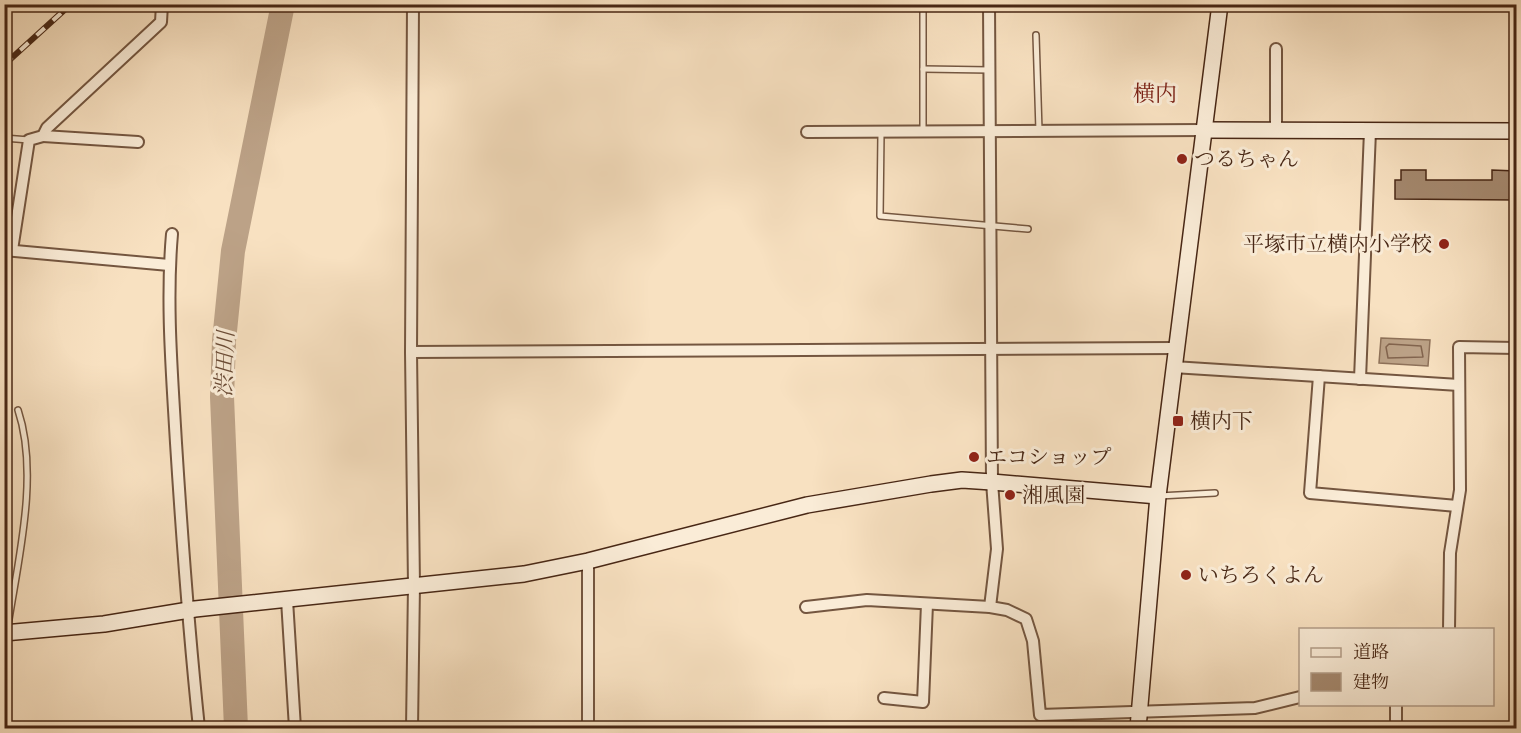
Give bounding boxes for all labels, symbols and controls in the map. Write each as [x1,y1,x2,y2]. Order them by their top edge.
district label: 横内 [1133,80,1177,111]
place label: つるちゃん [1194,146,1299,175]
marker: つるちゃん [1175,152,1189,166]
place label: 平塚市立横内小学校 [1243,231,1432,260]
marker: 平塚市立横内小学校 [1437,237,1451,251]
water label: 渋田川 [210,329,243,398]
place label: 横内下 [1190,408,1253,437]
marker: 横内下 [1171,414,1185,428]
place label: エコショップ [986,444,1112,473]
marker: エコショップ [967,450,981,464]
place label: 湘風園 [1022,482,1085,511]
marker: 湘風園 [1003,488,1017,502]
place label: いちろくよん [1198,562,1324,591]
marker: いちろくよん [1179,568,1193,582]
legend [1299,628,1494,706]
text: 道路 [1353,641,1389,666]
text: 建物 [1353,671,1389,696]

